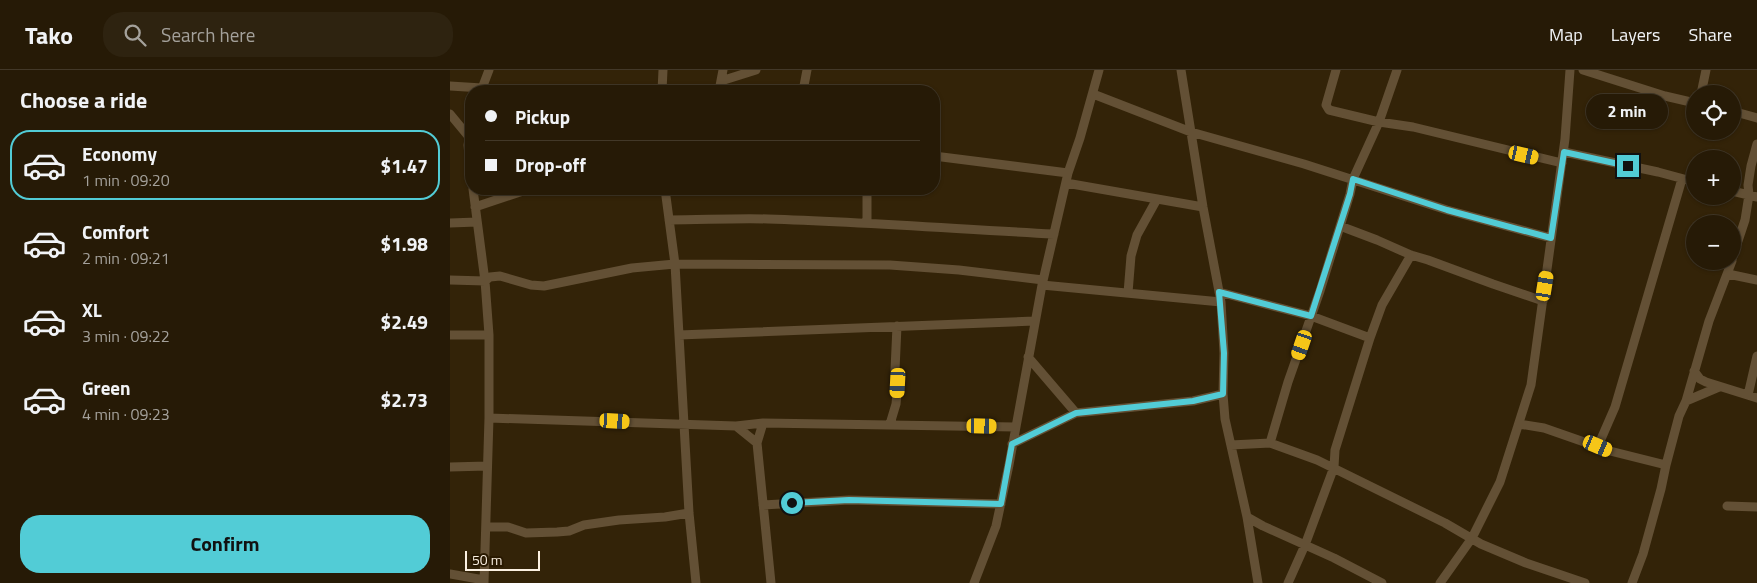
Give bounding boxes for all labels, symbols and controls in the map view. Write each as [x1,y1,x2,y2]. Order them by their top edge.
search box [103,12,453,57]
text: Tako [25,17,73,53]
text: Search here [161,20,255,49]
icon: search [121,21,149,49]
text: Map [1549,21,1583,48]
text: Layers [1611,21,1660,48]
text: Share [1688,21,1732,48]
text: Choose a ride [20,83,147,117]
map controls [1686,85,1741,270]
button: locate [1686,85,1741,140]
callout: 2 min [1587,93,1669,128]
text: 2 min [1608,99,1646,123]
text: Pickup [515,102,570,131]
text: Economy [82,139,157,168]
icon: car [22,143,67,188]
car [1507,144,1540,166]
text: Drop-off [515,150,586,179]
button: + [1686,150,1741,205]
text: $1.47 [381,151,428,180]
route end [1617,155,1639,177]
text: 1 min · 09:20 [82,168,170,192]
button: − [1686,215,1741,270]
text: Comfort [82,217,149,246]
icon: car [22,221,67,266]
text: $1.98 [381,229,428,258]
text: 2 min · 09:21 [82,246,170,270]
car [1535,270,1554,302]
text: XL [82,295,102,324]
icon: car [22,299,67,344]
text: $2.49 [381,307,428,336]
text: 3 min · 09:22 [82,324,170,348]
car [1290,328,1313,362]
car [889,368,906,398]
text: Green [82,373,131,402]
icon: car [22,377,67,422]
text: $2.73 [381,385,428,414]
text: 4 min · 09:23 [82,402,170,426]
car [599,413,630,429]
car [966,418,997,434]
car [1581,433,1614,459]
route start [781,492,803,514]
button: Confirm [20,515,430,573]
scale bar [465,548,540,571]
text: 50 m [472,549,502,570]

